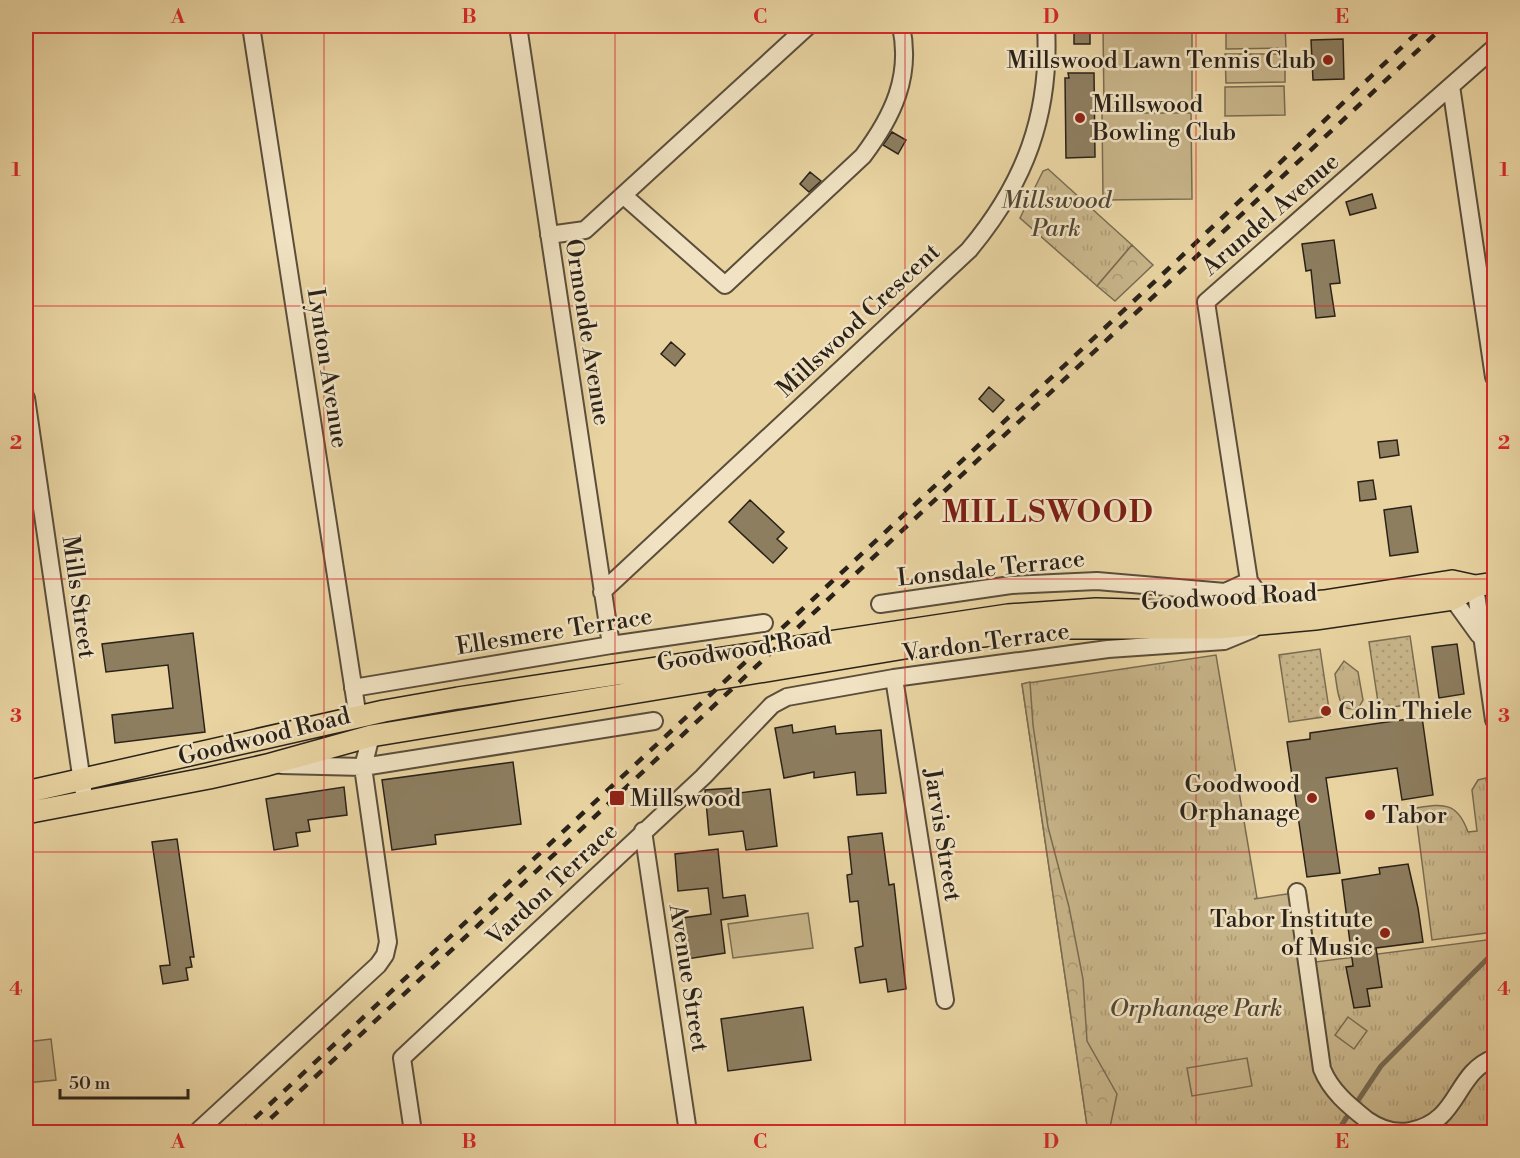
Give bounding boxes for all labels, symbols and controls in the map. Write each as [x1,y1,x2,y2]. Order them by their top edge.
text: A [170,5,186,30]
text: B [461,5,477,30]
text: C [753,5,767,30]
text: D [1043,5,1059,30]
text: E [1335,5,1349,30]
place label: Millswood Lawn Tennis Club [1006,46,1316,76]
marker: Millswood Lawn Tennis Club [1321,53,1335,67]
place label: Millswood Bowling Club [1091,90,1236,148]
marker: Millswood Bowling Club [1073,111,1087,125]
street label: Arundel Avenue [1195,147,1346,283]
text: 1 [11,158,21,183]
text: 1 [1499,158,1509,183]
park label: Millswood Park [1001,186,1113,244]
street label: Ormonde Avenue [557,237,617,427]
street label: Millswood Crescent [771,237,947,404]
street label: Lynton Avenue [300,286,354,450]
text: 2 [10,431,22,456]
text: 2 [1498,431,1510,456]
district label: MILLSWOOD [942,494,1154,532]
street label: Mills Street [55,534,102,661]
street label: Lonsdale Terrace [896,544,1086,594]
street label: Goodwood Road [1140,578,1318,618]
street label: Ellesmere Terrace [454,602,654,662]
street label: Vardon Terrace [900,616,1071,670]
street label: Goodwood Road [655,621,834,679]
place label: Colin Thiele [1338,697,1472,727]
street label: Goodwood Road [175,701,354,773]
text: 3 [10,704,22,729]
marker: Colin Thiele [1319,704,1333,718]
text: 3 [1498,704,1510,729]
street label: Jarvis Street [917,766,967,904]
place label: Goodwood Orphanage [1179,770,1300,828]
place label: Millswood [630,784,742,814]
marker: Millswood [608,789,626,807]
marker: Goodwood Orphanage [1305,791,1319,805]
place label: Tabor [1382,801,1447,831]
marker: Tabor [1363,808,1377,822]
street label: Vardon Terrace [480,816,624,954]
street label: Avenue Street [661,901,715,1055]
place label: Tabor Institute of Music [1210,905,1373,963]
marker: Tabor Institute of Music [1378,926,1392,940]
text: 4 [9,977,23,1002]
text: 4 [1497,977,1511,1002]
park label: Orphanage Park [1110,994,1282,1024]
scale bar [60,1062,188,1100]
text: 50 m [69,1072,111,1095]
text: A [170,1130,186,1155]
text: B [461,1130,477,1155]
text: C [753,1130,767,1155]
text: D [1043,1130,1059,1155]
text: E [1335,1130,1349,1155]

